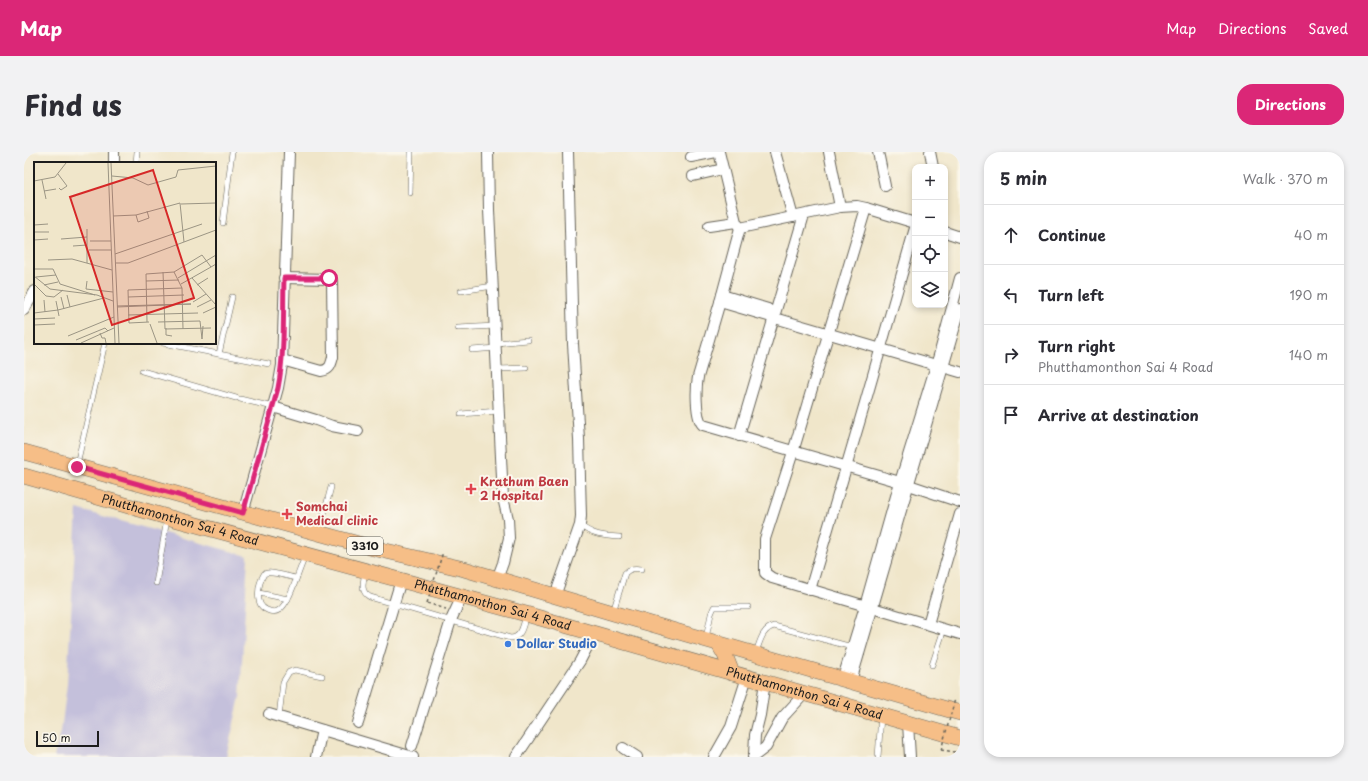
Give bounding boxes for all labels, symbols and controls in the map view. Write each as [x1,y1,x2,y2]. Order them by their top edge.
text: Map [20,14,62,42]
text: Map [1166,18,1196,39]
text: Directions [1218,18,1286,39]
text: Saved [1308,18,1348,39]
text: Find us [24,83,122,126]
button: Directions [1237,84,1344,125]
inset map [34,162,216,344]
map controls [912,164,948,308]
button: + [912,164,948,200]
text: 5 min [1000,165,1047,191]
text: Walk · 370 m [1243,169,1328,188]
button: − [912,200,948,236]
text: Continue [1038,223,1106,246]
icon: ahead [1000,224,1022,246]
text: 40 m [1294,225,1328,244]
button: locate [912,236,948,272]
route start [320,269,338,287]
button: layers [912,272,948,308]
text: Turn left [1038,283,1104,306]
icon: left [1000,284,1022,306]
text: 190 m [1289,285,1328,304]
text: Turn right [1038,334,1115,357]
icon: right [1000,344,1022,366]
text: 140 m [1289,345,1328,364]
text: Phutthamonthon Sai 4 Road [1038,357,1213,376]
text: Arrive at destination [1038,403,1199,426]
icon: arrive [1000,404,1022,426]
route end [68,458,86,476]
place label: Krathum Baen 2 Hospital [480,472,569,504]
marker: Krathum Baen 2 Hospital [465,483,477,495]
street label: Phutthamonthon Sai 4 Road [100,489,261,549]
place label: Somchai Medical clinic [296,497,378,529]
marker: Somchai Medical clinic [281,508,293,520]
road number: 3310 [347,537,383,555]
street label: Phutthamonthon Sai 4 Road [412,574,574,635]
place label: Dollar Studio [516,634,597,652]
marker: Dollar Studio [503,639,513,649]
street label: Phutthamonthon Sai 4 Road [724,662,885,724]
scale bar [36,729,99,748]
text: 50 m [42,729,71,746]

